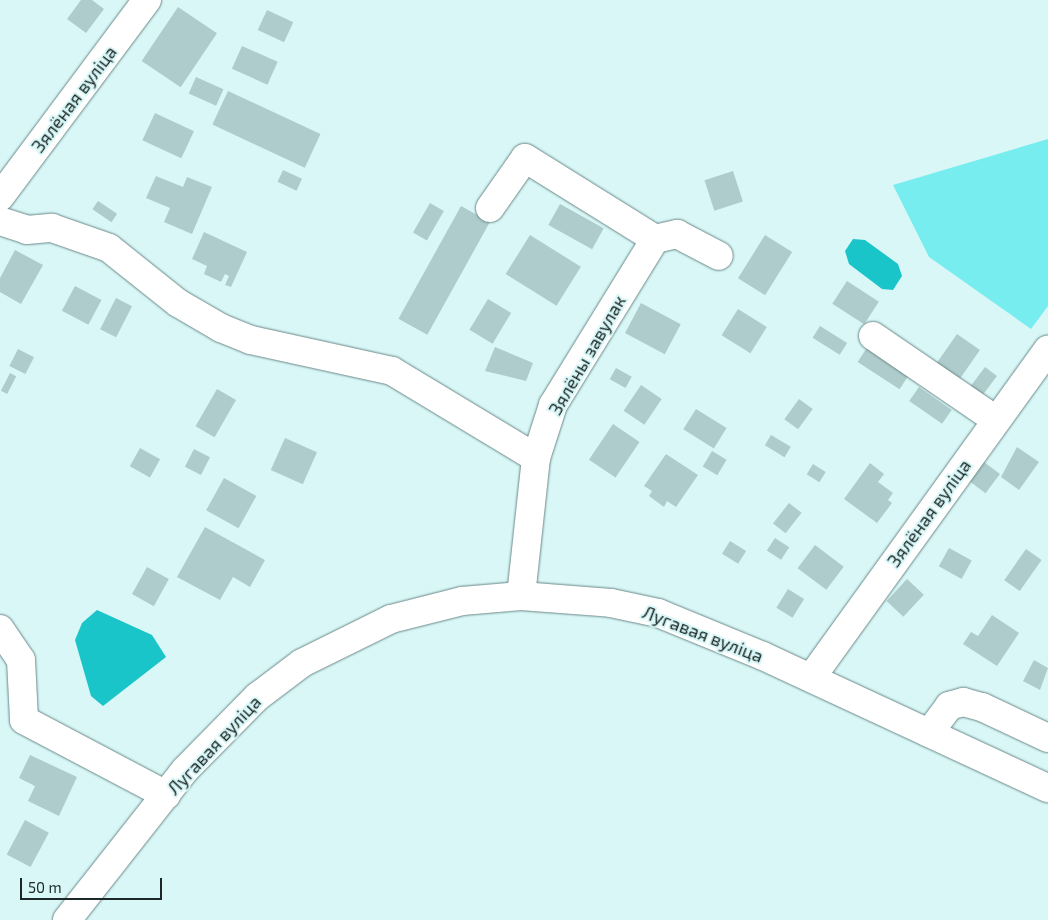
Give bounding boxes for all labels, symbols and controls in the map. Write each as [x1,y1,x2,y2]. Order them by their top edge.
street label: Зялёная вуліца [27,41,121,157]
street label: Зялёны завулак [544,291,630,419]
street label: Зялёная вуліца [883,455,975,571]
street label: Лугавая вуліца [640,601,766,667]
street label: Лугавая вуліца [163,691,265,799]
scale bar [22,868,165,900]
text: 50 m [28,878,62,896]

